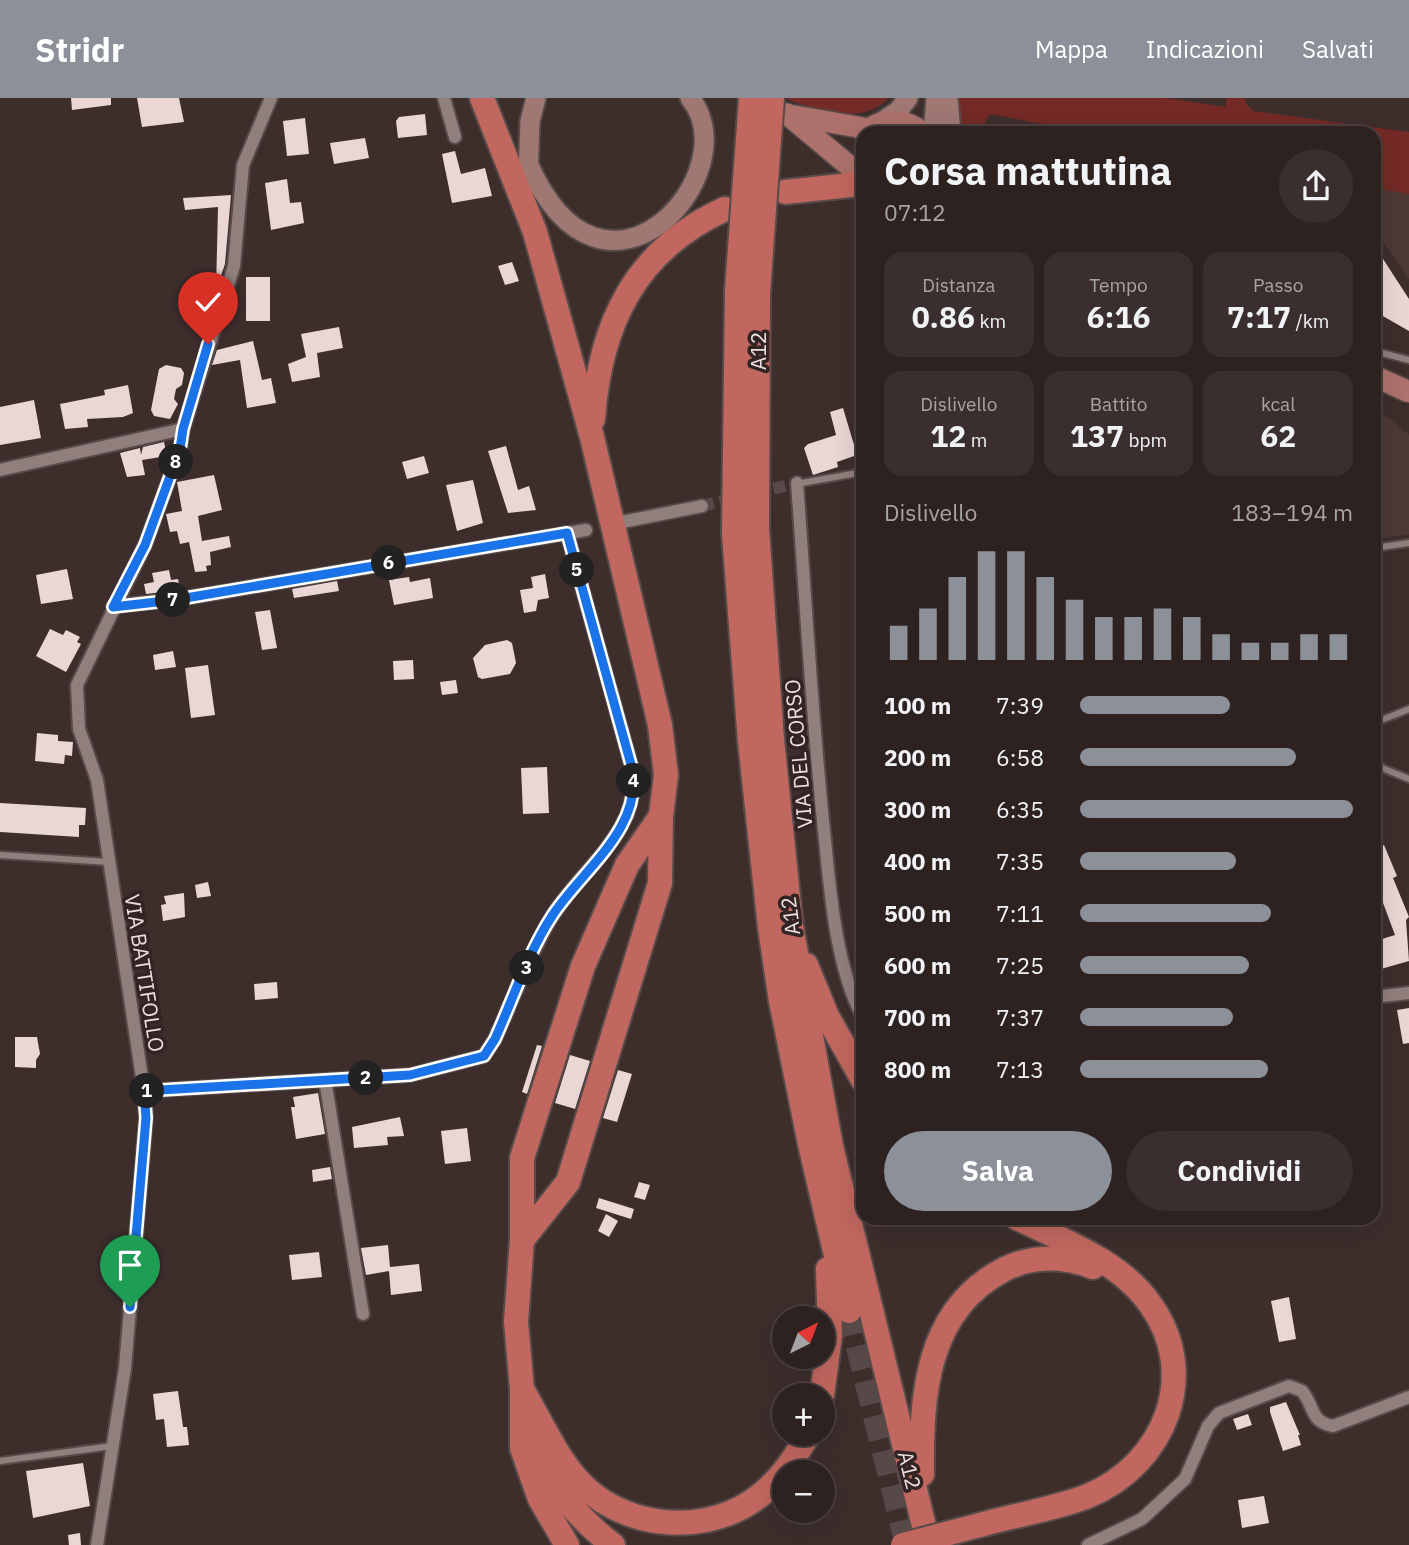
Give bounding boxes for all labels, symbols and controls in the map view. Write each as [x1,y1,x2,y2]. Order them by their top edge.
text: Stridr [35,28,124,71]
text: Mappa [1035,33,1108,65]
text: Indicazioni [1146,33,1264,65]
text: Salvati [1302,33,1374,65]
text: Corsa mattutina [884,146,1172,195]
button: share [1279,149,1353,223]
text: 07:12 [884,197,946,227]
pin [178,272,238,344]
text: Distanza [922,273,995,297]
text: Tempo [1089,273,1148,297]
text: Passo [1253,273,1303,297]
icon: check [189,283,227,321]
text: 0.86 [912,297,975,336]
text: 6:16 [1087,297,1150,336]
text: 7:17 [1227,297,1291,336]
text: km [975,309,1006,333]
text: /km [1291,309,1329,333]
street label: A12 [744,332,772,370]
text: Dislivello [920,392,997,416]
text: Battito [1090,392,1147,416]
text: kcal [1261,392,1295,416]
text: 12 [930,416,966,455]
text: 137 [1070,416,1124,455]
text: 62 [1260,416,1296,455]
text: m [966,428,987,452]
text: bpm [1124,428,1167,452]
pin: 8 [158,444,194,480]
text: 8 [170,449,181,473]
text: Dislivello [884,497,977,527]
text: 183–194 m [1231,497,1353,527]
pin: 6 [372,546,406,580]
text: 6 [383,550,394,574]
pin: 5 [560,552,594,588]
text: 5 [571,557,582,581]
pin: 7 [156,582,190,618]
text: 7 [167,587,178,611]
street label: VIA DEL CORSO [778,678,818,830]
text: 100 m [884,690,951,720]
text: 7:39 [996,690,1044,720]
text: 200 m [884,742,951,772]
text: 6:58 [996,742,1044,772]
pin: 4 [616,764,652,798]
text: 4 [628,768,639,792]
text: 300 m [884,794,951,824]
text: 6:35 [996,794,1044,824]
text: 400 m [884,846,951,876]
text: 7:35 [996,846,1044,876]
street label: VIA BATTIFOLLO [119,892,171,1054]
street label: A12 [774,895,806,937]
text: 500 m [884,898,951,928]
text: 7:11 [996,898,1044,928]
pin: 3 [510,950,544,986]
text: 600 m [884,950,951,980]
text: 7:25 [996,950,1044,980]
text: 3 [521,955,532,979]
text: 700 m [884,1002,951,1032]
text: 7:37 [996,1002,1044,1032]
text: 800 m [884,1054,951,1084]
text: 7:13 [996,1054,1044,1084]
pin: 2 [348,1060,384,1096]
text: 2 [360,1065,371,1089]
pin: 1 [130,1074,164,1108]
text: 1 [141,1078,152,1102]
button: Salva [884,1131,1112,1211]
button: Condividi [1126,1131,1353,1211]
pin [100,1235,160,1307]
icon: arrive [111,1246,149,1284]
north arrow [772,1306,835,1368]
map controls [772,1306,835,1523]
button: + [772,1383,835,1446]
street label: A12 [892,1448,928,1492]
button: − [772,1460,835,1523]

